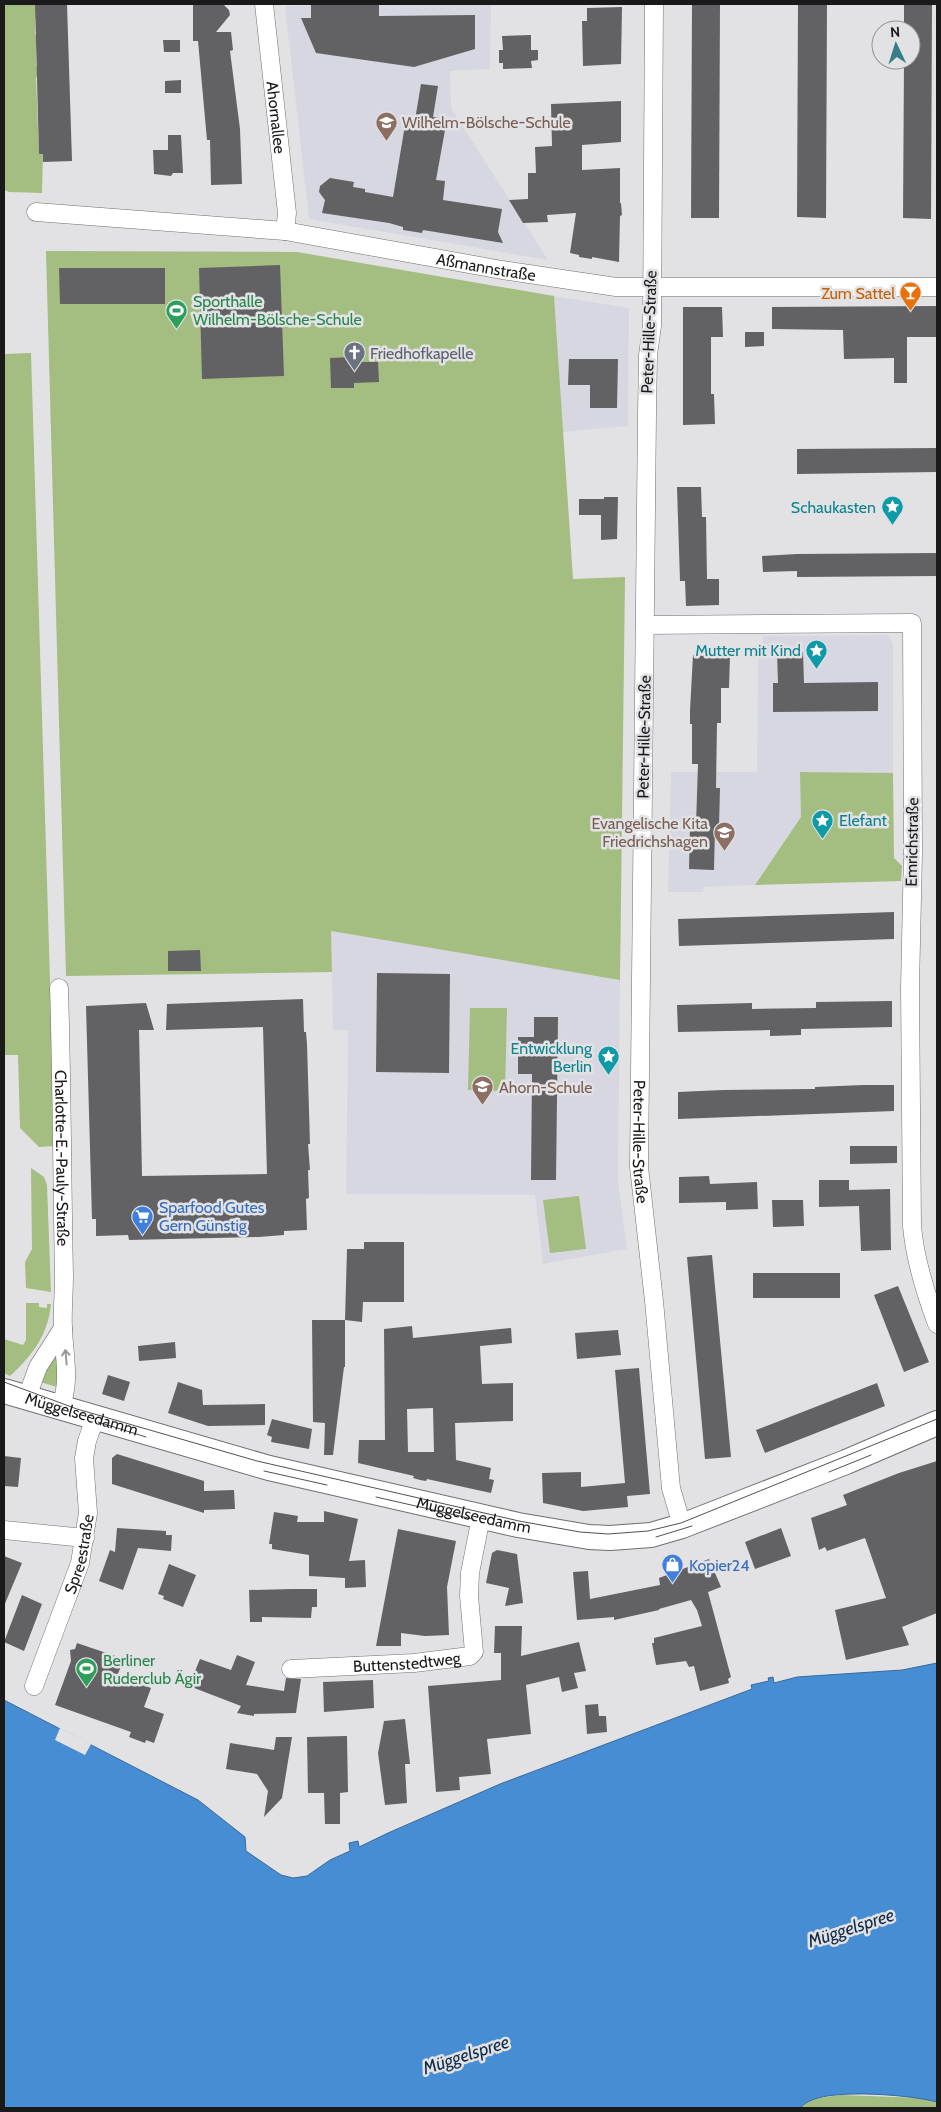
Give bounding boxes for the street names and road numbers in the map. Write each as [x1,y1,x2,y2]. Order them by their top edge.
street label: Ahornallee [263,80,290,155]
street label: Aßmannstraße [435,249,537,284]
street label: Peter-Hille-Straße [637,270,661,394]
street label: Peter-Hille-Straße [633,675,655,799]
street label: Emrichstraße [902,797,922,887]
street label: Charlotte-E.-Pauly-Straße [51,1070,73,1246]
street label: Peter-Hille-Straße [629,1080,652,1204]
street label: Müggelseedamm [23,1388,141,1439]
street label: Müggelseedamm [415,1493,532,1537]
street label: Spreestraße [60,1513,97,1596]
street label: Buttenstedtweg [353,1648,463,1675]

